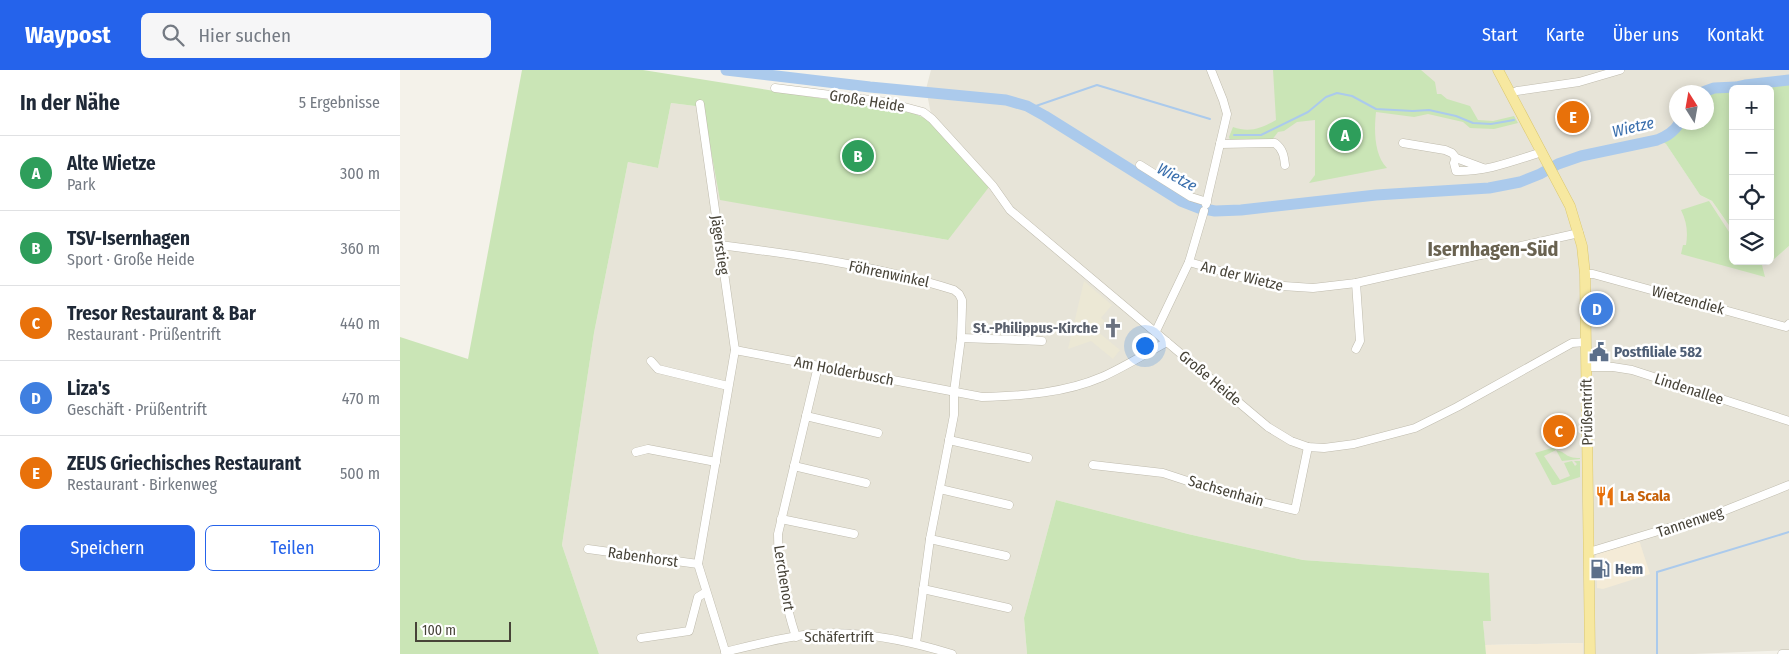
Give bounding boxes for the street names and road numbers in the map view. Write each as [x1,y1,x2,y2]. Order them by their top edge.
street label: Große Heide [828,86,906,116]
street label: Jägerstieg [707,214,733,276]
street label: Föhrenwinkel [847,257,931,291]
street label: An der Wietze [1199,257,1285,295]
street label: Wietzendiek [1650,282,1726,318]
street label: Große Heide [1175,347,1245,409]
street label: Am Holderbusch [793,353,895,389]
street label: Lindenallee [1652,369,1726,409]
street label: Prüßentrift [1577,378,1597,446]
street label: Sachsenhain [1186,472,1266,510]
street label: Tannenweg [1654,503,1726,541]
street label: Rabenhorst [607,543,679,571]
street label: Lerchenort [770,544,798,612]
street label: Schäfertrift [804,628,874,646]

